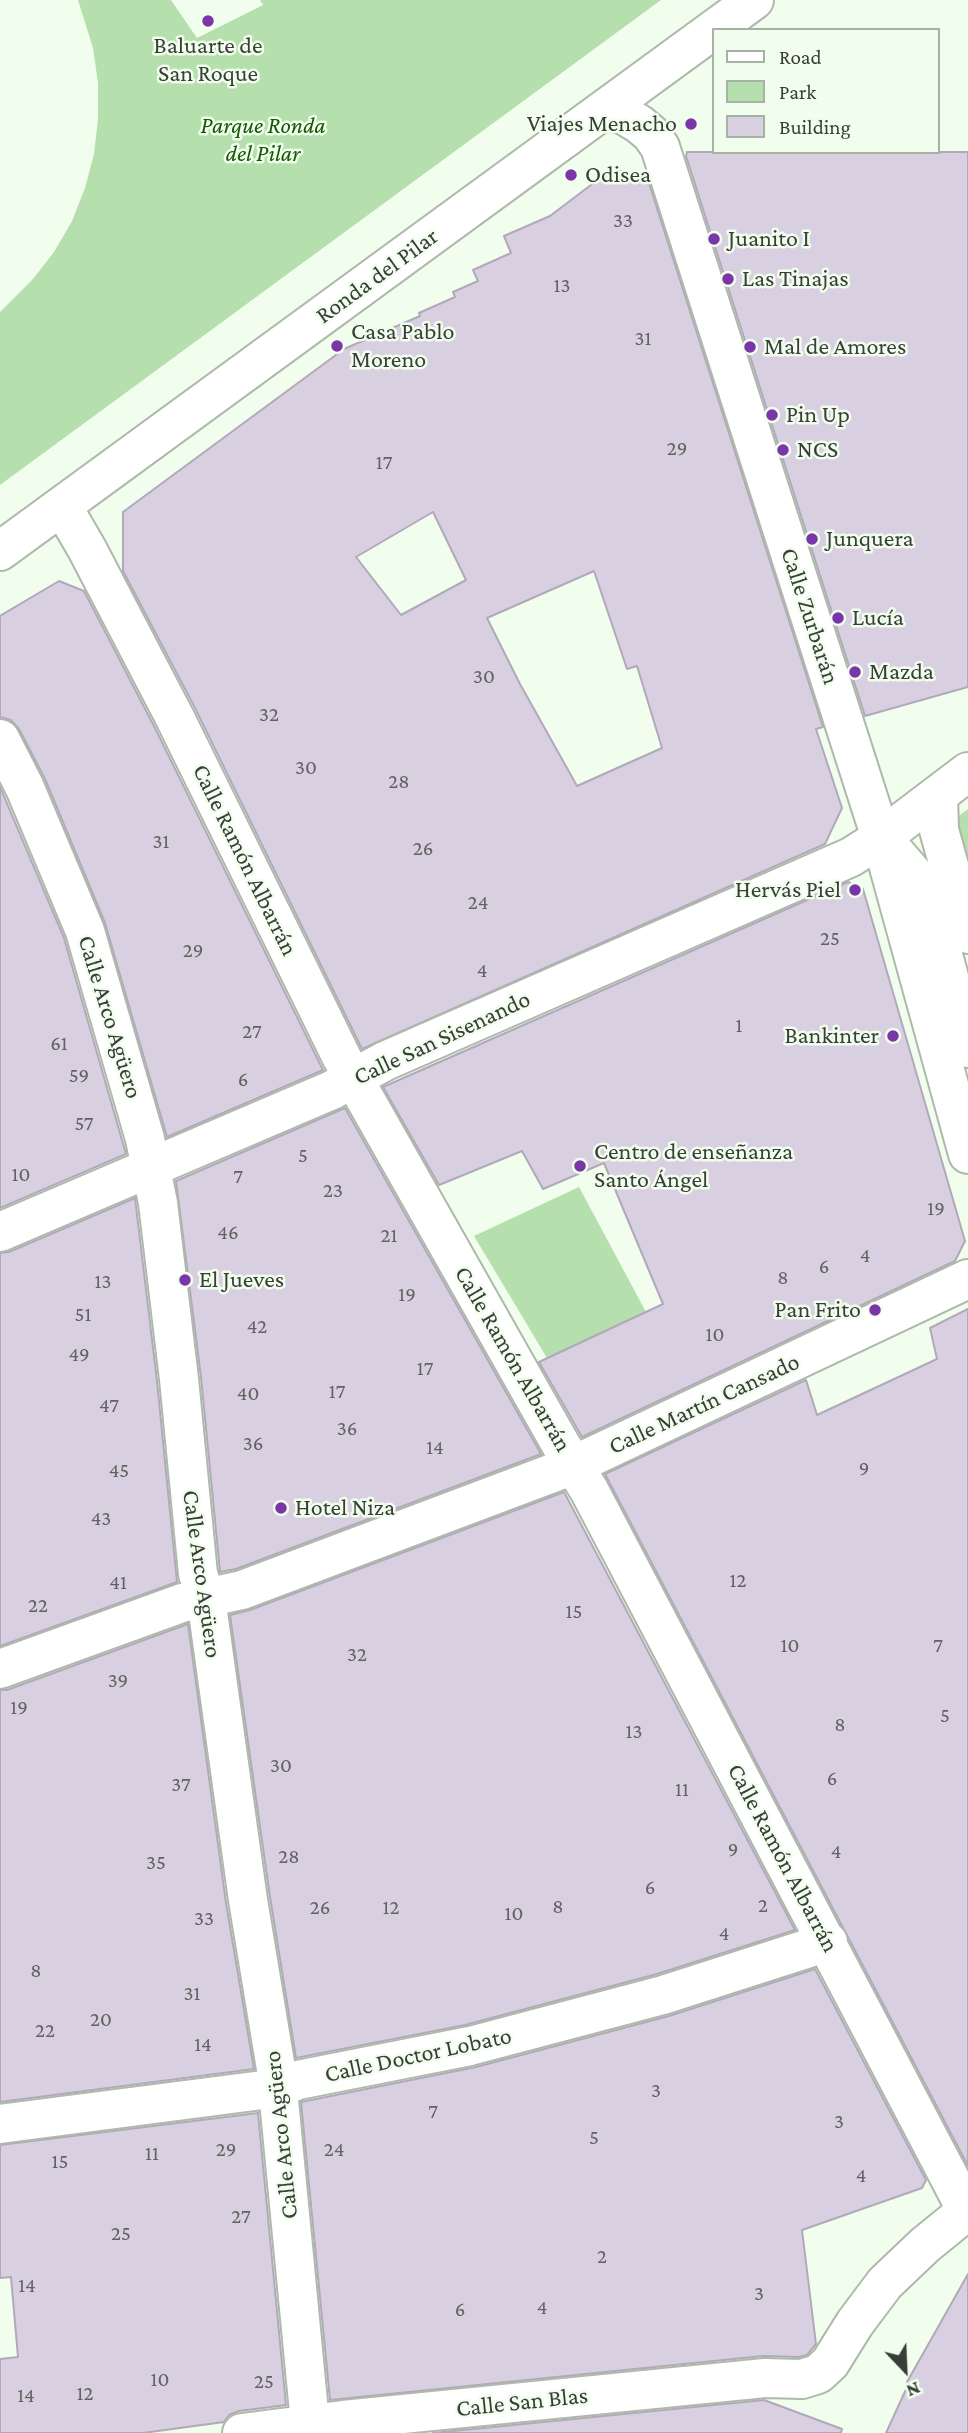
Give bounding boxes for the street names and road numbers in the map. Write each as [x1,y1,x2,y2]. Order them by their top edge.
street label: Ronda del Pilar [310,222,444,330]
street label: Calle Zurbarán [774,544,846,688]
street label: Calle Ramón Albarrán [186,759,304,961]
street label: Calle Arco Agüero [72,932,148,1102]
street label: Calle San Sisenando [349,984,535,1092]
street label: Calle Ramón Albarrán [448,1261,578,1457]
street label: Calle Martín Cansado [604,1347,804,1461]
street label: Calle Arco Agüero [176,1488,228,1660]
street label: Calle Ramón Albarrán [721,1759,845,1957]
street label: Calle Doctor Lobato [322,2021,514,2089]
street label: Calle Arco Agüero [258,2049,304,2221]
street label: Calle San Blas [455,2381,589,2423]

